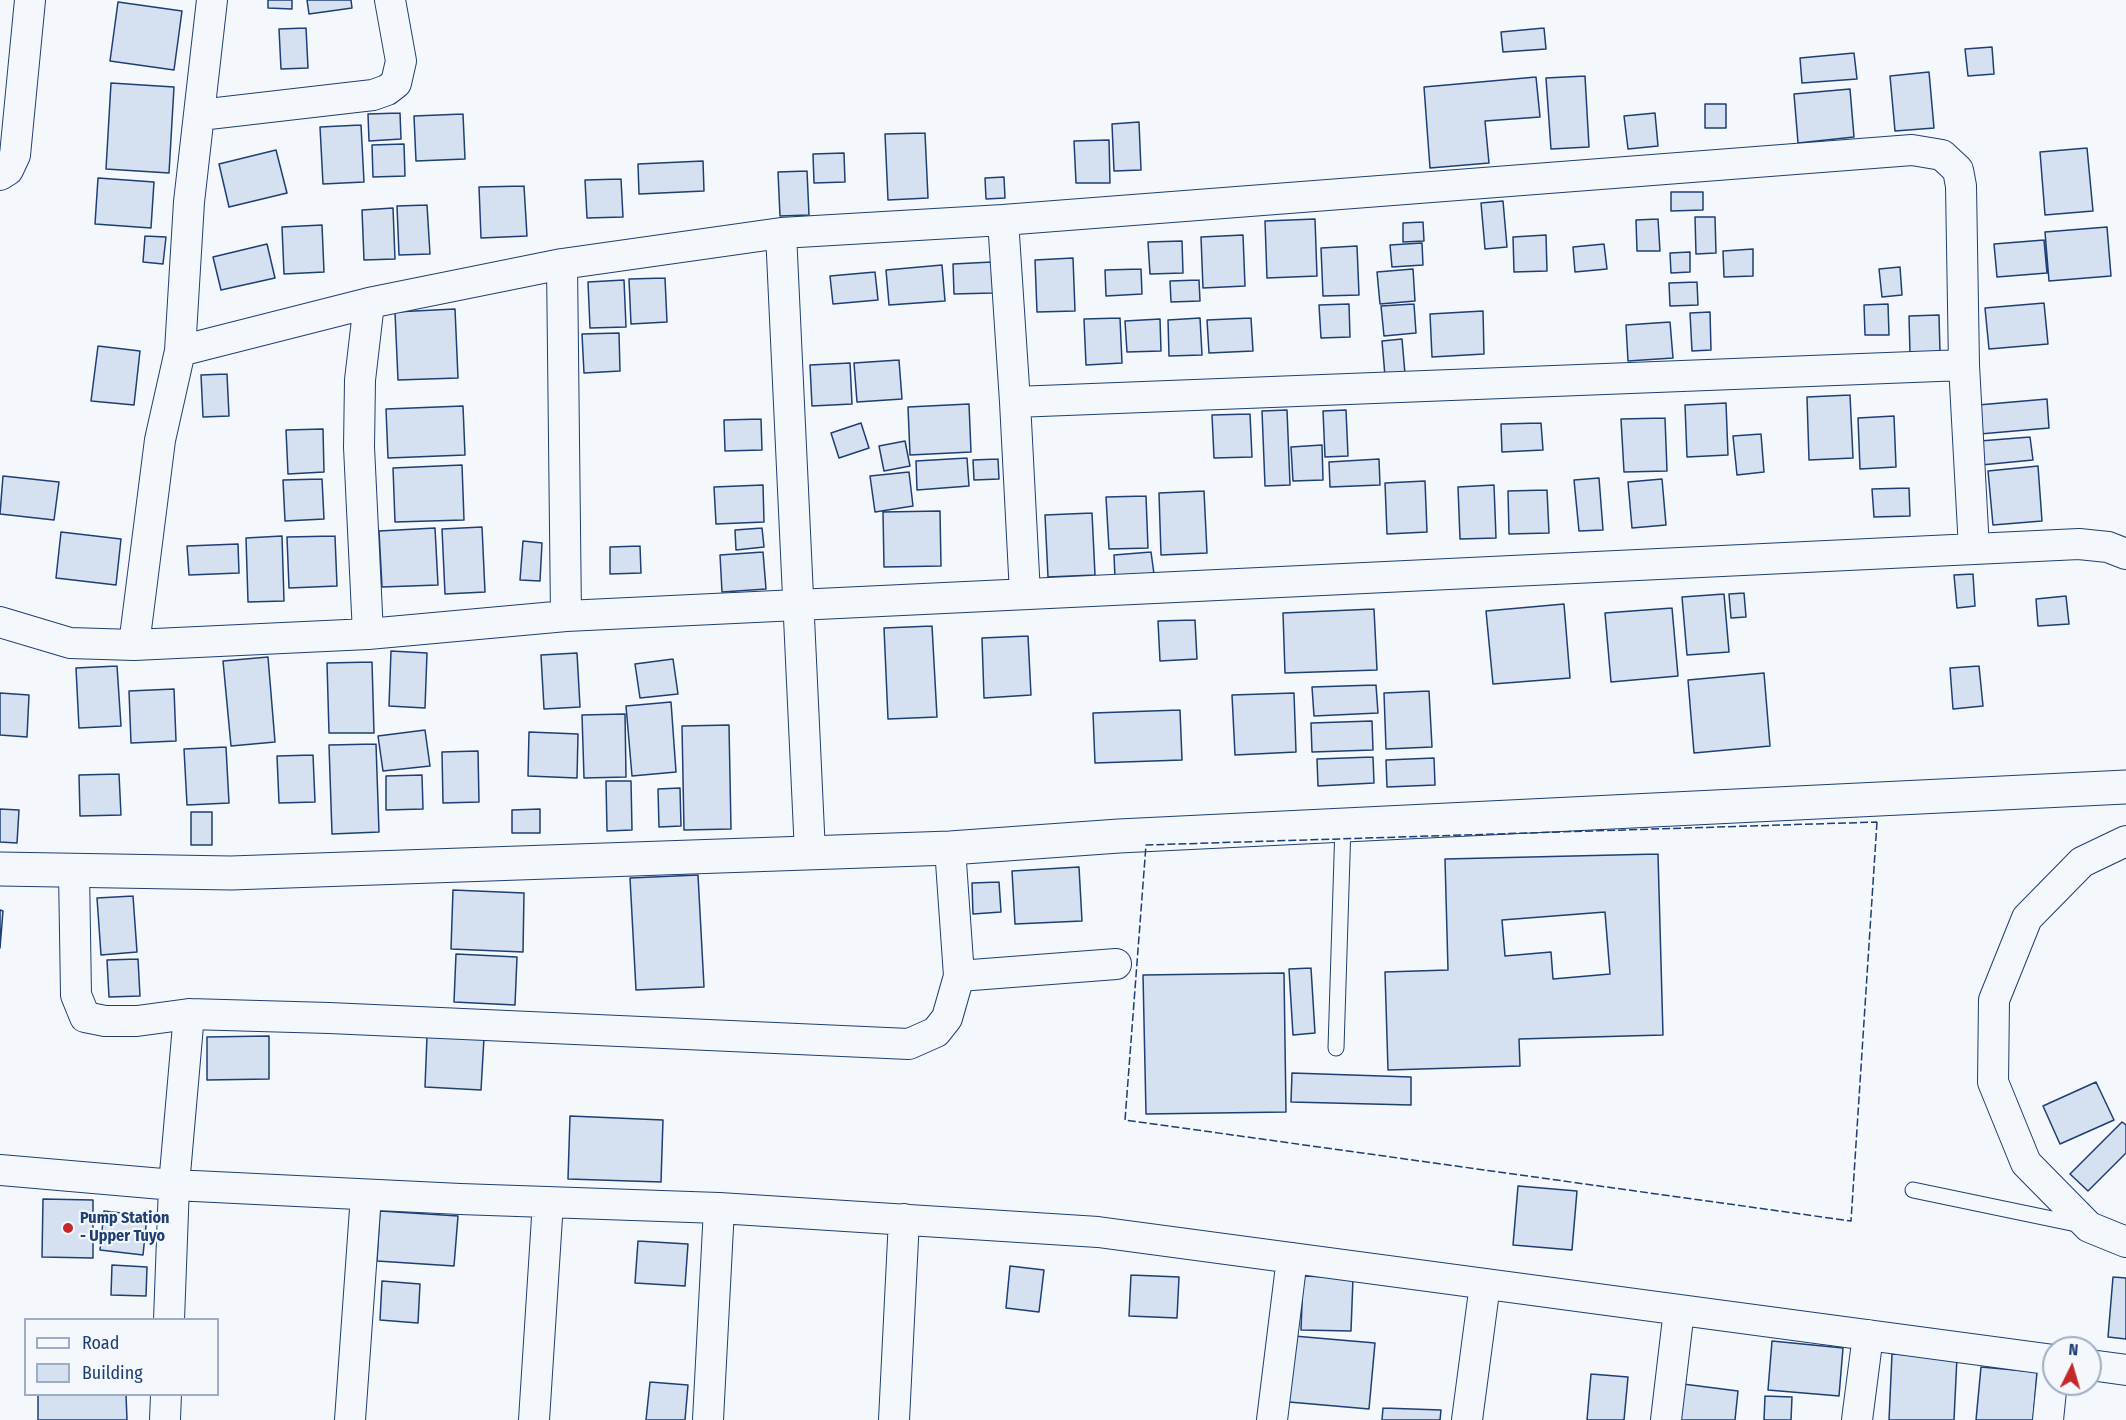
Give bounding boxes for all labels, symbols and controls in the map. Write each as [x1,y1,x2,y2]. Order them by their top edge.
place label: Pump Station - Upper Tuyo [80,1209,169,1247]
marker: Pump Station - Upper Tuyo [61,1221,75,1235]
legend [24,1318,219,1396]
text: Road [82,1332,119,1354]
north arrow [2042,1336,2102,1396]
text: N [2068,1340,2079,1359]
text: Building [82,1362,143,1384]

